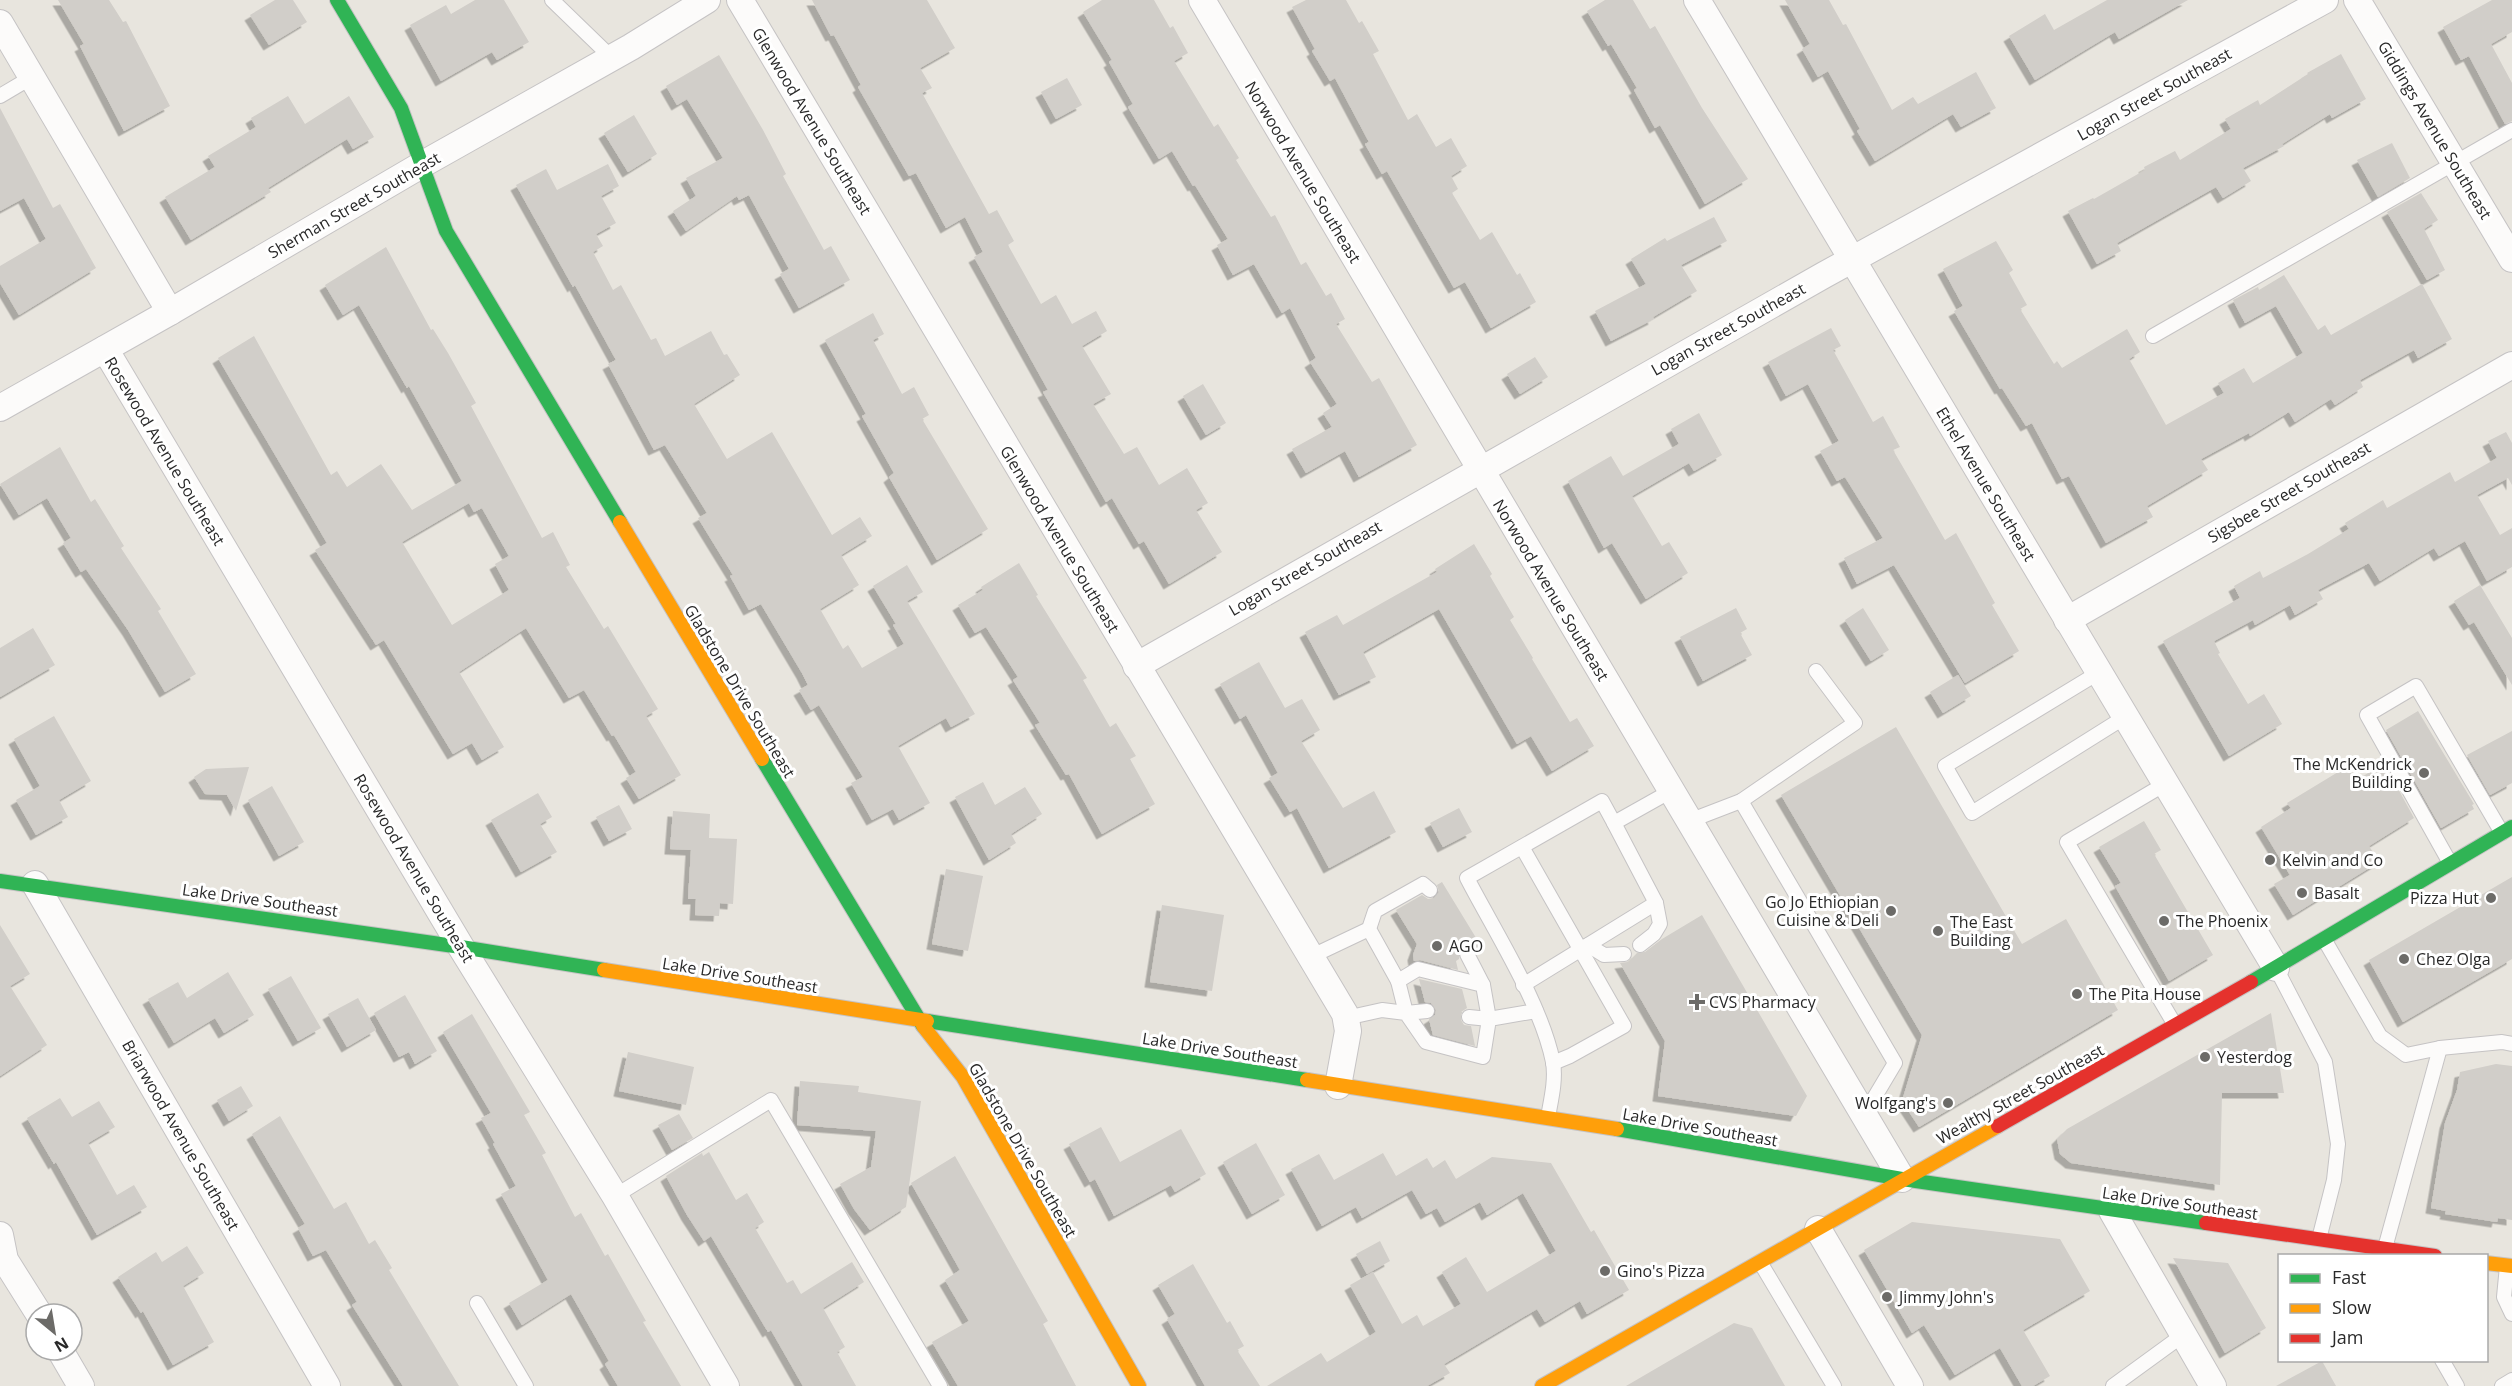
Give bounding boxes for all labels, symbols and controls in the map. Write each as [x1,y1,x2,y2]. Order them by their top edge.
street label: Glenwood Avenue Southeast [747,23,877,219]
street label: Giddings Avenue Southeast [2373,37,2497,224]
street label: Logan Street Southeast [2073,42,2235,146]
street label: Norwood Avenue Southeast [1240,77,1366,267]
street label: Sherman Street Southeast [264,146,444,263]
street label: Logan Street Southeast [1647,277,1809,381]
street label: Rosewood Avenue Southeast [100,353,230,550]
street label: Ethel Avenue Southeast [1931,403,2041,566]
street label: Sigsbee Street Southeast [2203,436,2375,548]
street label: Glenwood Avenue Southeast [995,441,1125,637]
street label: Norwood Avenue Southeast [1488,495,1614,685]
street label: Logan Street Southeast [1224,515,1386,621]
street label: Gladstone Drive Southeast [679,600,801,782]
place label: The McKendrick Building [2293,753,2413,793]
marker: The McKendrick Building [2417,766,2431,780]
street label: Rosewood Avenue Southeast [349,770,479,967]
place label: Kelvin and Co [2282,849,2383,871]
marker: Kelvin and Co [2263,853,2277,867]
street label: Lake Drive Southeast [181,878,340,922]
place label: Basalt [2314,882,2360,904]
marker: Basalt [2295,886,2309,900]
place label: Pizza Hut [2410,887,2479,909]
place label: Go Jo Ethiopian Cuisine & Deli [1765,891,1879,931]
marker: Pizza Hut [2484,891,2498,905]
marker: Go Jo Ethiopian Cuisine & Deli [1884,904,1898,918]
place label: The Phoenix [2176,910,2269,932]
place label: The East Building [1950,911,2013,951]
marker: The Phoenix [2157,914,2171,928]
marker: The East Building [1931,924,1945,938]
place label: AGO [1449,935,1483,957]
marker: AGO [1430,939,1444,953]
place label: Chez Olga [2416,948,2491,970]
street label: Lake Drive Southeast [661,952,820,998]
marker: Chez Olga [2397,952,2411,966]
place label: The Pita House [2089,983,2201,1005]
marker: The Pita House [2070,987,2084,1001]
place label: CVS Pharmacy [1709,991,1817,1013]
marker: CVS Pharmacy [1690,995,1704,1009]
street label: Lake Drive Southeast [1141,1027,1300,1073]
street label: Briarwood Avenue Southeast [117,1036,245,1235]
street label: Wealthy Street Southeast [1932,1039,2108,1149]
place label: Yesterdog [2217,1046,2292,1068]
marker: Yesterdog [2198,1050,2212,1064]
street label: Gladstone Drive Southeast [964,1059,1082,1242]
place label: Wolfgang's [1855,1092,1936,1114]
marker: Wolfgang's [1941,1096,1955,1110]
street label: Lake Drive Southeast [1621,1103,1780,1152]
street label: Lake Drive Southeast [2101,1181,2260,1225]
legend [2278,1254,2488,1362]
place label: Gino's Pizza [1617,1260,1705,1282]
marker: Gino's Pizza [1598,1264,1612,1278]
text: Fast [2332,1265,2366,1289]
place label: Jimmy John's [1897,1286,1994,1308]
marker: Jimmy John's [1880,1290,1894,1304]
text: Slow [2332,1295,2371,1319]
north arrow [24,1302,84,1362]
text: Jam [2330,1325,2364,1349]
text: N [50,1332,73,1358]

